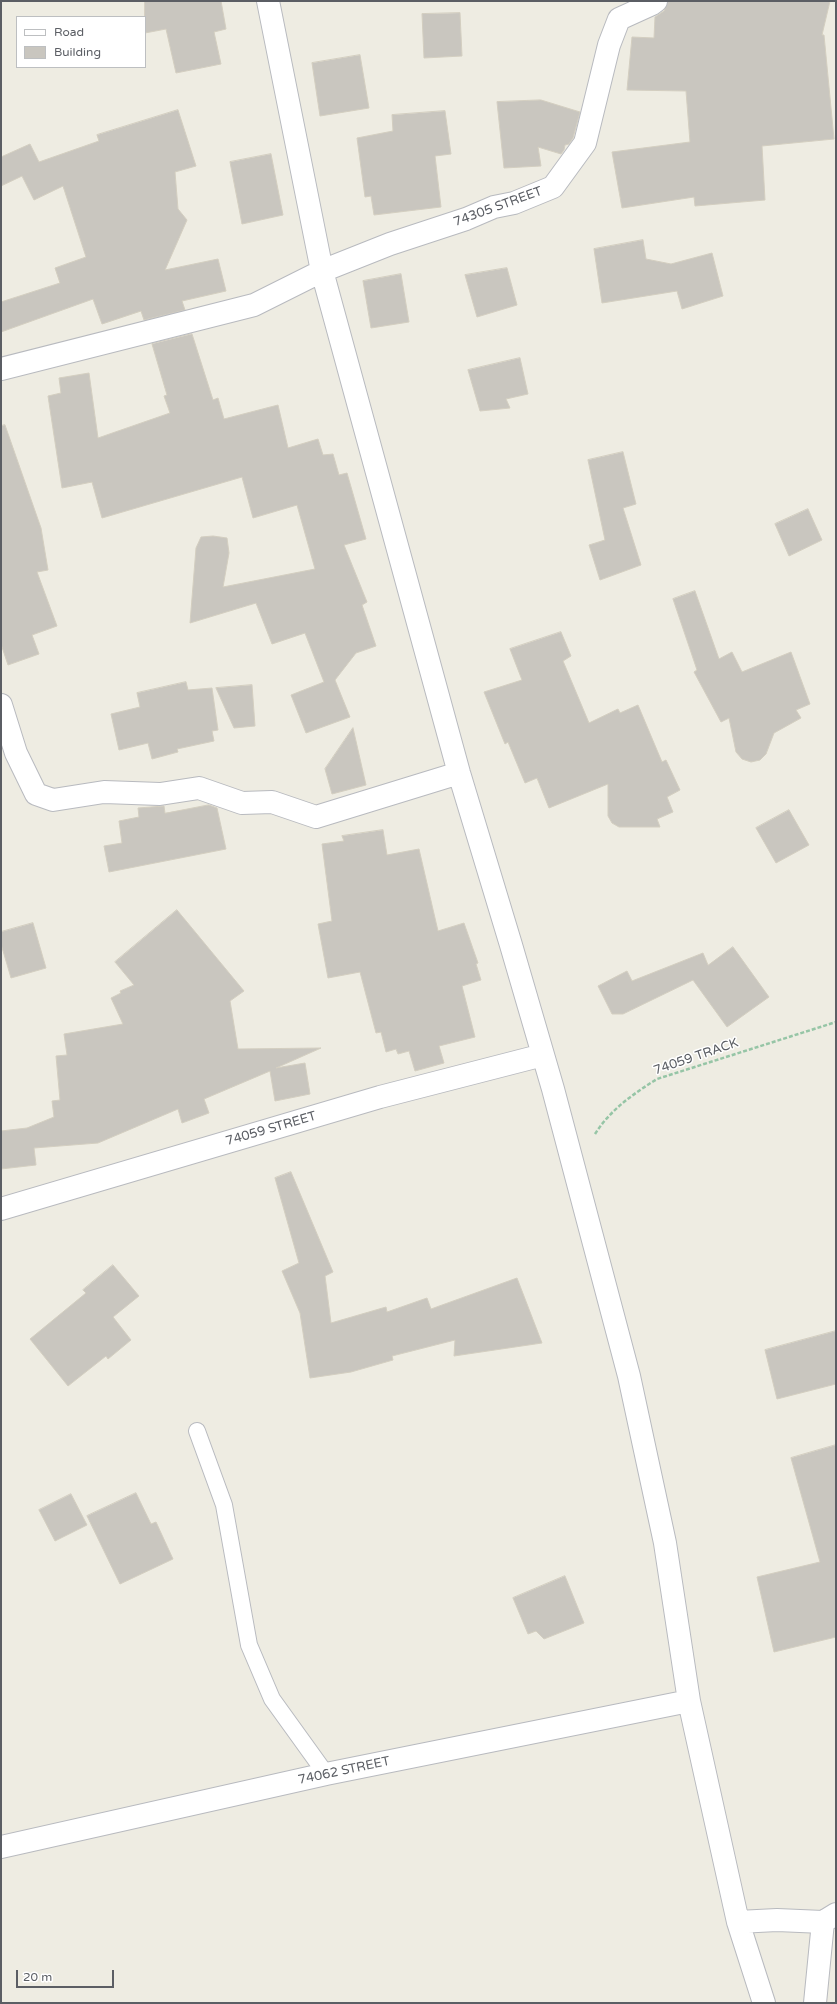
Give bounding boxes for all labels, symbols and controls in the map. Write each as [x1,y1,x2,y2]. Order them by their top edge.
legend [16,16,146,68]
text: Road [54,25,84,39]
text: Building [54,45,101,59]
street label: 74305 STREET [451,184,545,230]
street label: 74059 TRACK [652,1035,740,1079]
street label: 74059 STREET [224,1109,318,1149]
street label: 74062 STREET [297,1754,391,1788]
scale bar [18,1962,116,1988]
text: 20 m [23,1970,52,1984]

